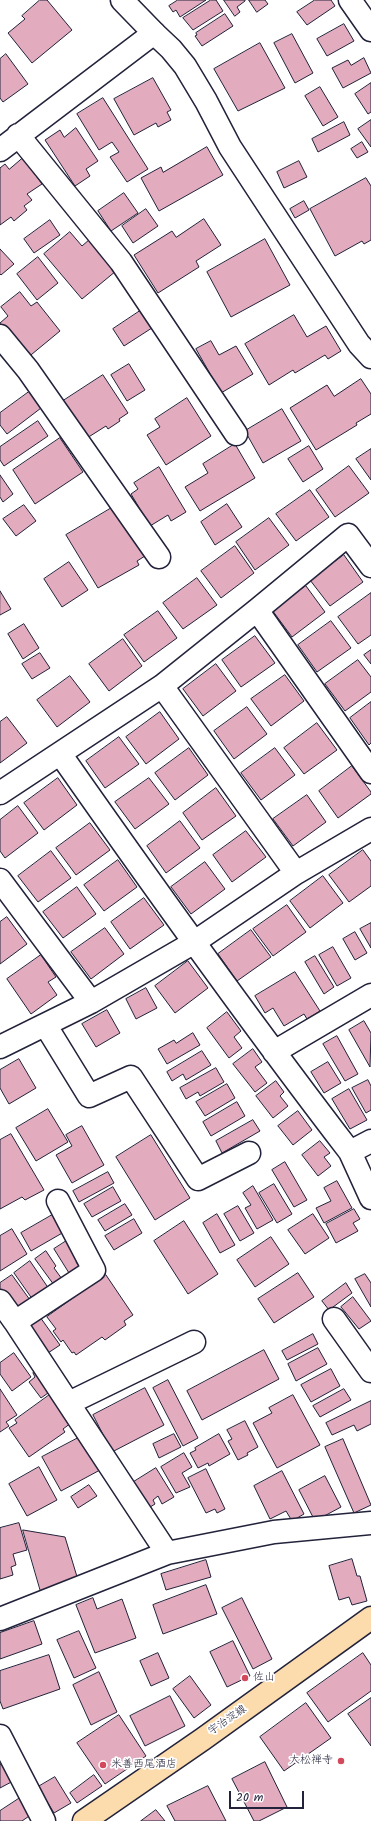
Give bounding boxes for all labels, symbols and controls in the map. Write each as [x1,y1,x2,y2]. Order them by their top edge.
place label: 佐山 [253,1671,275,1685]
marker: 佐山 [240,1673,250,1683]
street label: 宇治淀線 [206,1703,250,1739]
place label: 大松禅寺 [289,1754,333,1768]
marker: 大松禅寺 [336,1756,346,1766]
place label: 米善西尾酒店 [111,1758,177,1772]
marker: 米善西尾酒店 [98,1760,108,1770]
scale bar [231,1783,306,1809]
text: 20 m [236,1788,263,1807]

